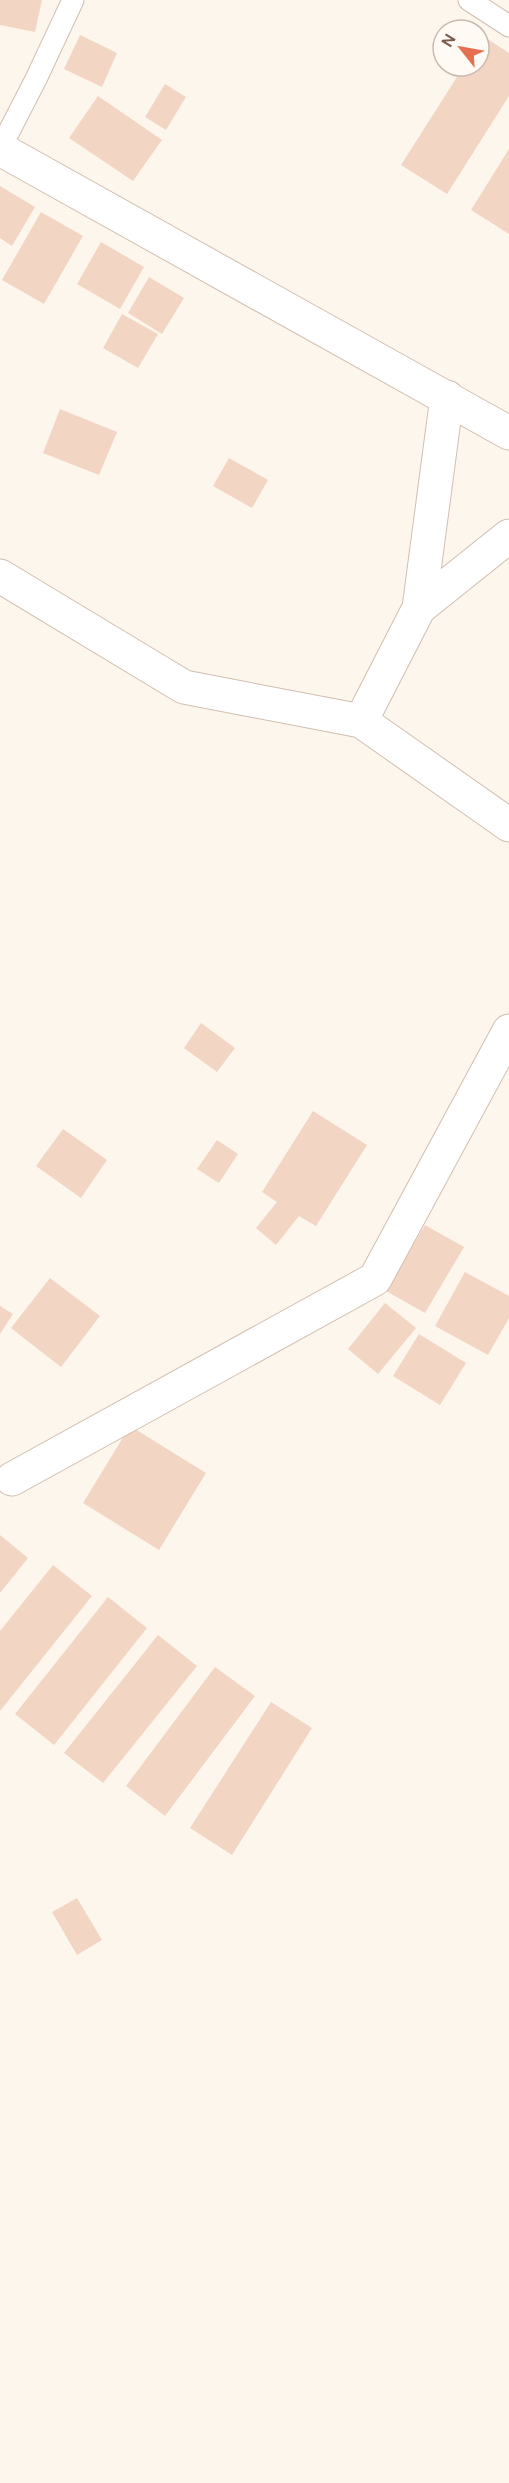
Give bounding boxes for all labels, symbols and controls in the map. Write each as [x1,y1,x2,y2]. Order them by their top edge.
north arrow [431,18,491,78]
text: N [437,30,461,51]

